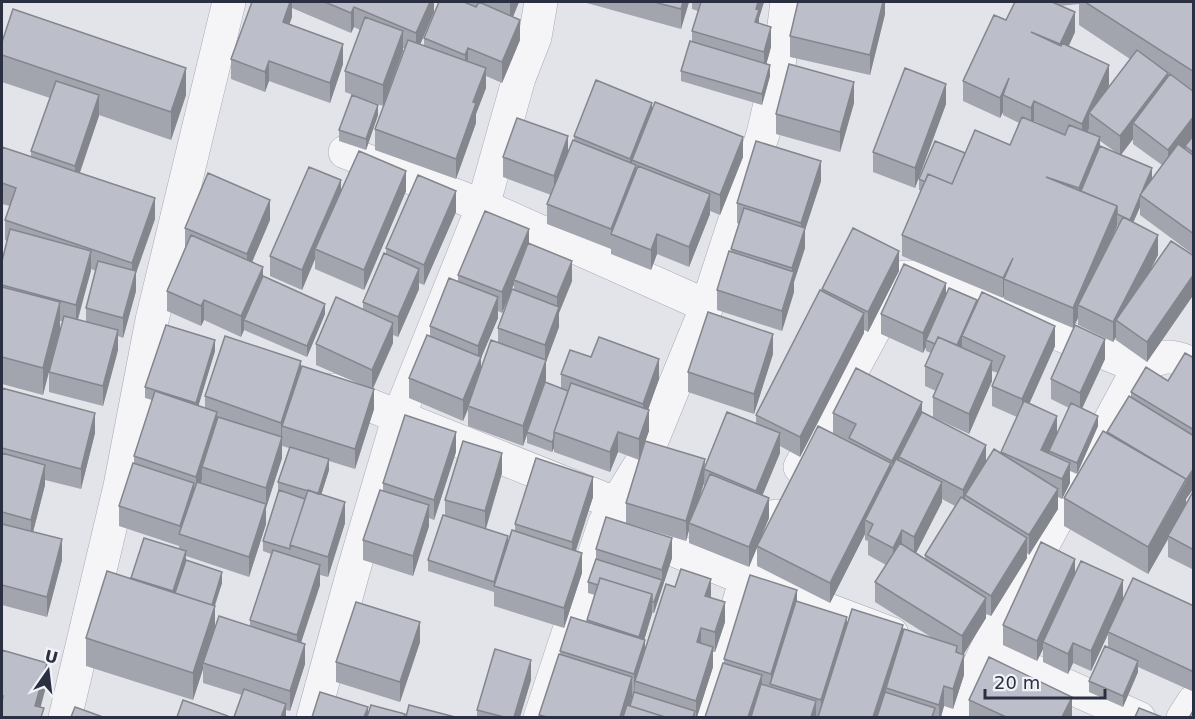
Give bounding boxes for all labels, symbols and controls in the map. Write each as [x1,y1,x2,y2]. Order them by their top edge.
north arrow [18,641,78,701]
text: U [43,646,60,668]
scale bar [985,662,1105,700]
text: 20 m [994,672,1040,693]

